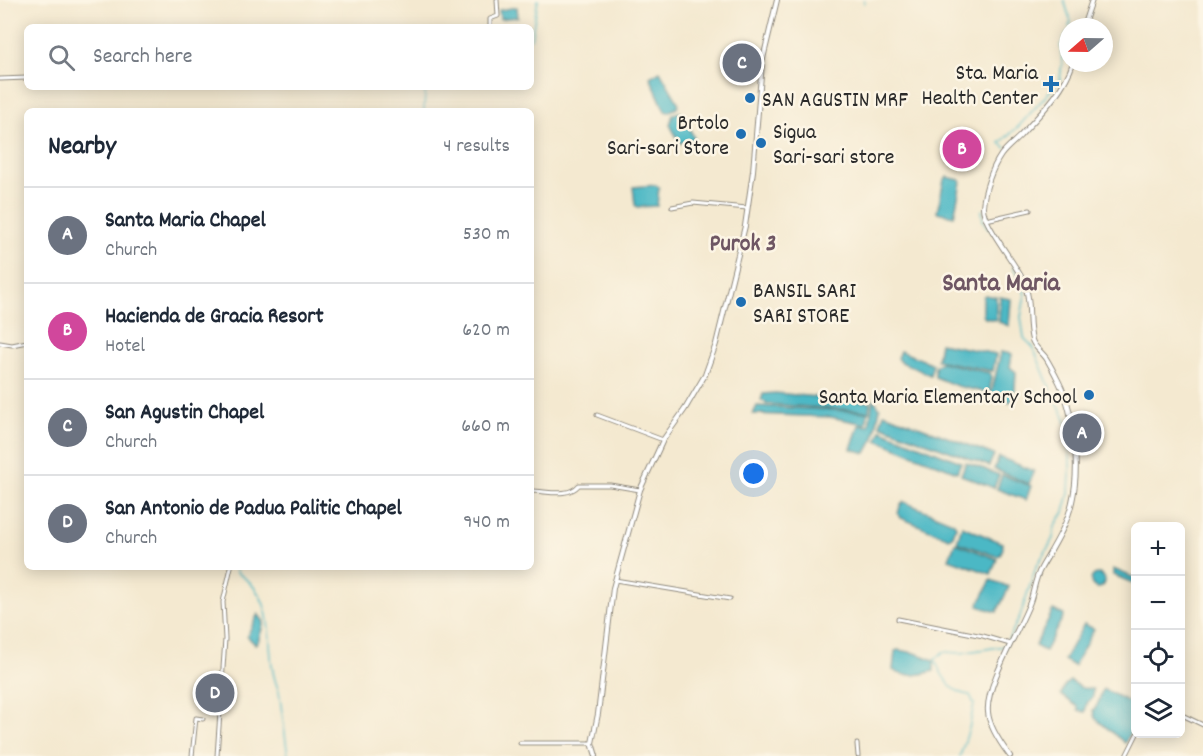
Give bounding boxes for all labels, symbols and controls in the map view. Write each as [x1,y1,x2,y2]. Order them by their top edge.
north arrow [1059,18,1113,72]
search box [24,24,534,90]
pin: C [722,40,762,86]
icon: search [45,41,78,74]
text: Search here [93,42,192,73]
place label: Sta. Maria Health Center [922,59,1039,115]
marker: Sta. Maria Health Center [1042,75,1060,93]
place label: SAN AGUSTIN MRF [762,86,908,117]
marker: SAN AGUSTIN MRF [743,91,757,105]
place label: Brtolo Sari-sari Store [607,109,729,165]
place label: Sigua Sari-sari store [773,118,895,174]
pin: B [942,126,982,172]
marker: Brtolo Sari-sari Store [734,127,748,141]
text: Nearby [48,129,116,166]
text: 4 results [443,133,510,161]
marker: Sigua Sari-sari store [754,136,768,150]
text: Santa Maria Chapel [105,206,266,237]
text: A [62,221,73,249]
text: 530 m [463,221,510,249]
district label: Purok 3 [710,228,776,262]
text: Church [105,237,157,265]
district label: Santa Maria [942,266,1061,303]
place label: BANSIL SARI SARI STORE [753,277,856,333]
marker: BANSIL SARI SARI STORE [734,295,748,309]
text: Hacienda de Gracia Resort [105,302,324,333]
text: B [63,317,72,345]
text: 620 m [462,317,510,345]
text: Hotel [105,333,145,361]
place label: Santa Maria Elementary School [819,383,1077,414]
marker: Santa Maria Elementary School [1082,388,1096,402]
text: San Agustin Chapel [105,398,264,429]
pin: A [1062,410,1102,456]
text: C [63,413,72,441]
text: 660 m [461,413,510,441]
text: Church [105,429,157,457]
your location [739,459,768,488]
text: San Antonio de Padua Palitic Chapel [105,494,402,525]
text: D [62,509,73,537]
text: 940 m [463,509,510,537]
map controls [1131,522,1185,738]
button: + [1131,522,1185,576]
text: Church [105,525,157,553]
button: − [1131,576,1185,630]
button: locate [1131,630,1185,684]
pin: D [196,670,234,716]
button: layers [1131,684,1185,738]

